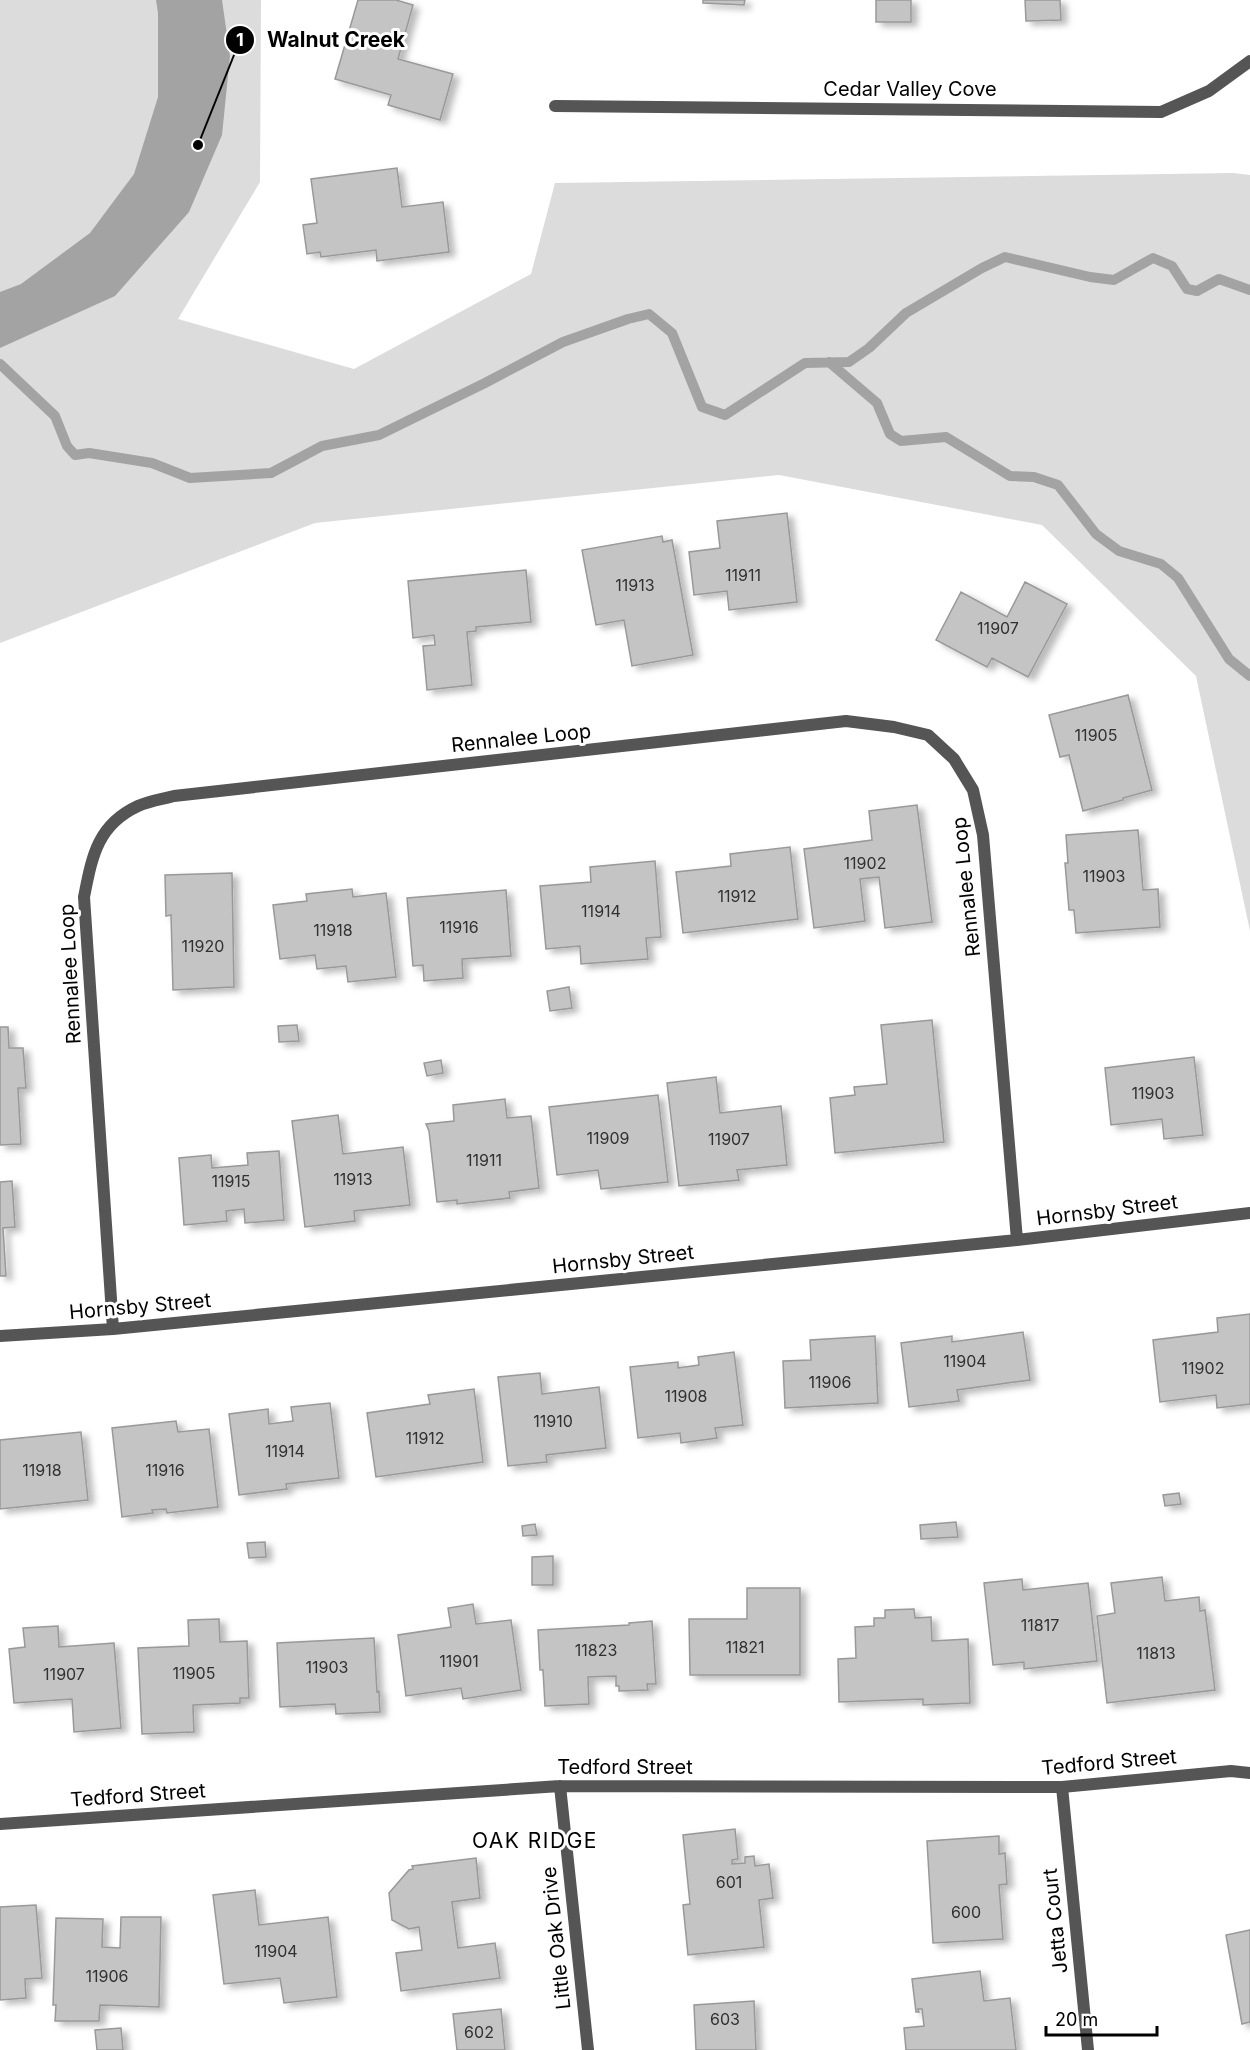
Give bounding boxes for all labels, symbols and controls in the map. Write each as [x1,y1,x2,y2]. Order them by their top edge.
callout: Walnut Creek [225,20,417,59]
text: Walnut Creek [267,27,406,52]
text: 1 [236,29,244,50]
street label: Cedar Valley Cove [823,77,997,101]
house number: 11911 [725,565,761,585]
house number: 11913 [615,575,655,595]
house number: 11907 [977,618,1019,638]
street label: Rennalee Loop [450,719,592,757]
house number: 11905 [1075,725,1117,745]
street label: Rennalee Loop [947,816,985,958]
house number: 11902 [844,853,886,873]
house number: 11903 [1083,866,1125,886]
house number: 11912 [717,886,757,906]
house number: 11914 [581,901,621,921]
street label: Rennalee Loop [54,903,86,1045]
house number: 11916 [439,917,479,937]
house number: 11918 [313,920,353,940]
house number: 11920 [182,936,224,956]
house number: 11903 [1132,1083,1174,1103]
house number: 11909 [587,1128,629,1148]
house number: 11907 [708,1129,750,1149]
house number: 11911 [466,1150,502,1170]
house number: 11913 [333,1169,373,1189]
house number: 11915 [211,1171,251,1191]
street label: Hornsby Street [1035,1189,1179,1231]
street label: Hornsby Street [551,1240,695,1278]
street label: Hornsby Street [68,1288,212,1324]
house number: 11904 [943,1351,987,1371]
house number: 11902 [1182,1358,1224,1378]
house number: 11906 [809,1372,851,1392]
house number: 11908 [665,1386,707,1406]
house number: 11910 [533,1411,573,1431]
house number: 11912 [405,1428,445,1448]
house number: 11914 [265,1441,305,1461]
house number: 11918 [22,1460,62,1480]
house number: 11916 [145,1460,185,1480]
house number: 11817 [1021,1615,1059,1635]
house number: 11821 [725,1637,765,1657]
house number: 11823 [575,1640,617,1660]
house number: 11813 [1136,1643,1176,1663]
house number: 11901 [439,1651,479,1671]
house number: 11903 [306,1657,348,1677]
house number: 11905 [173,1663,215,1683]
house number: 11907 [43,1664,85,1684]
street label: Tedford Street [1040,1744,1178,1780]
street label: Tedford Street [557,1755,693,1779]
street label: Tedford Street [70,1778,207,1812]
district label: OAK RIDGE [472,1828,598,1853]
street label: Little Oak Drive [537,1865,575,2011]
street label: Jetta Court [1038,1867,1072,1975]
house number: 601 [716,1872,742,1892]
house number: 600 [951,1902,981,1922]
house number: 11904 [254,1941,298,1961]
house number: 11906 [86,1966,128,1986]
scale bar [1046,1999,1157,2037]
house number: 603 [710,2009,740,2029]
text: 20 m [1055,2009,1098,2030]
house number: 602 [464,2022,494,2042]

